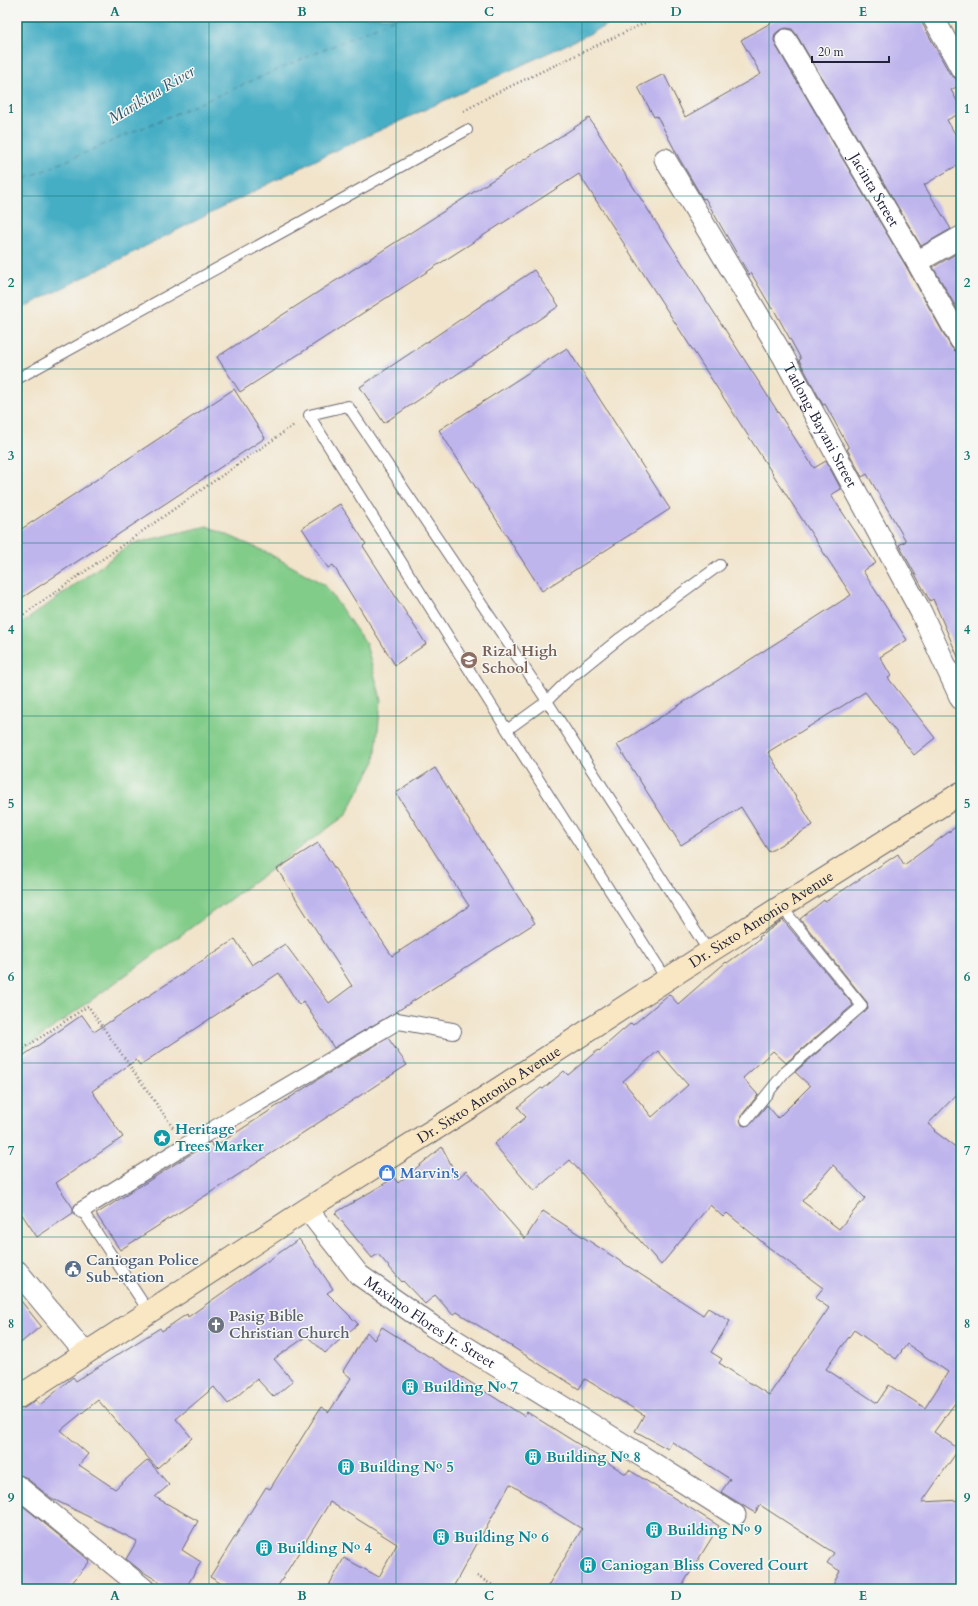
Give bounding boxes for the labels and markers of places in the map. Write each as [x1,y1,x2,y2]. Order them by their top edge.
place label: Rizal High School [482,641,558,678]
school or university icon: Rizal High School [459,650,479,670]
place label: Heritage Trees Marker [175,1119,265,1156]
place icon: Heritage Trees Marker [152,1128,172,1148]
shop icon: Marvin's [377,1163,397,1183]
place label: Marvin's [400,1163,459,1183]
place label: Caniogan Police Sub-station [86,1250,199,1287]
public building icon: Caniogan Police Sub-station [63,1259,83,1279]
place label: Pasig Bible Christian Church [229,1306,350,1343]
church icon: Pasig Bible Christian Church [206,1315,226,1335]
building icon: Building № 7 [400,1377,420,1397]
place label: Building № 7 [423,1377,518,1397]
building icon: Building № 8 [523,1447,543,1467]
place label: Building № 8 [546,1447,641,1467]
building icon: Building № 5 [336,1457,356,1477]
place label: Building № 5 [359,1457,454,1477]
building icon: Building № 9 [644,1520,664,1540]
place label: Building № 9 [667,1520,762,1540]
building icon: Building № 6 [431,1527,451,1547]
place label: Building № 6 [454,1527,549,1547]
building icon: Building № 4 [254,1538,274,1558]
place label: Building № 4 [277,1538,372,1558]
building icon: Caniogan Bliss Covered Court [578,1555,598,1575]
place label: Caniogan Bliss Covered Court [601,1555,809,1575]

